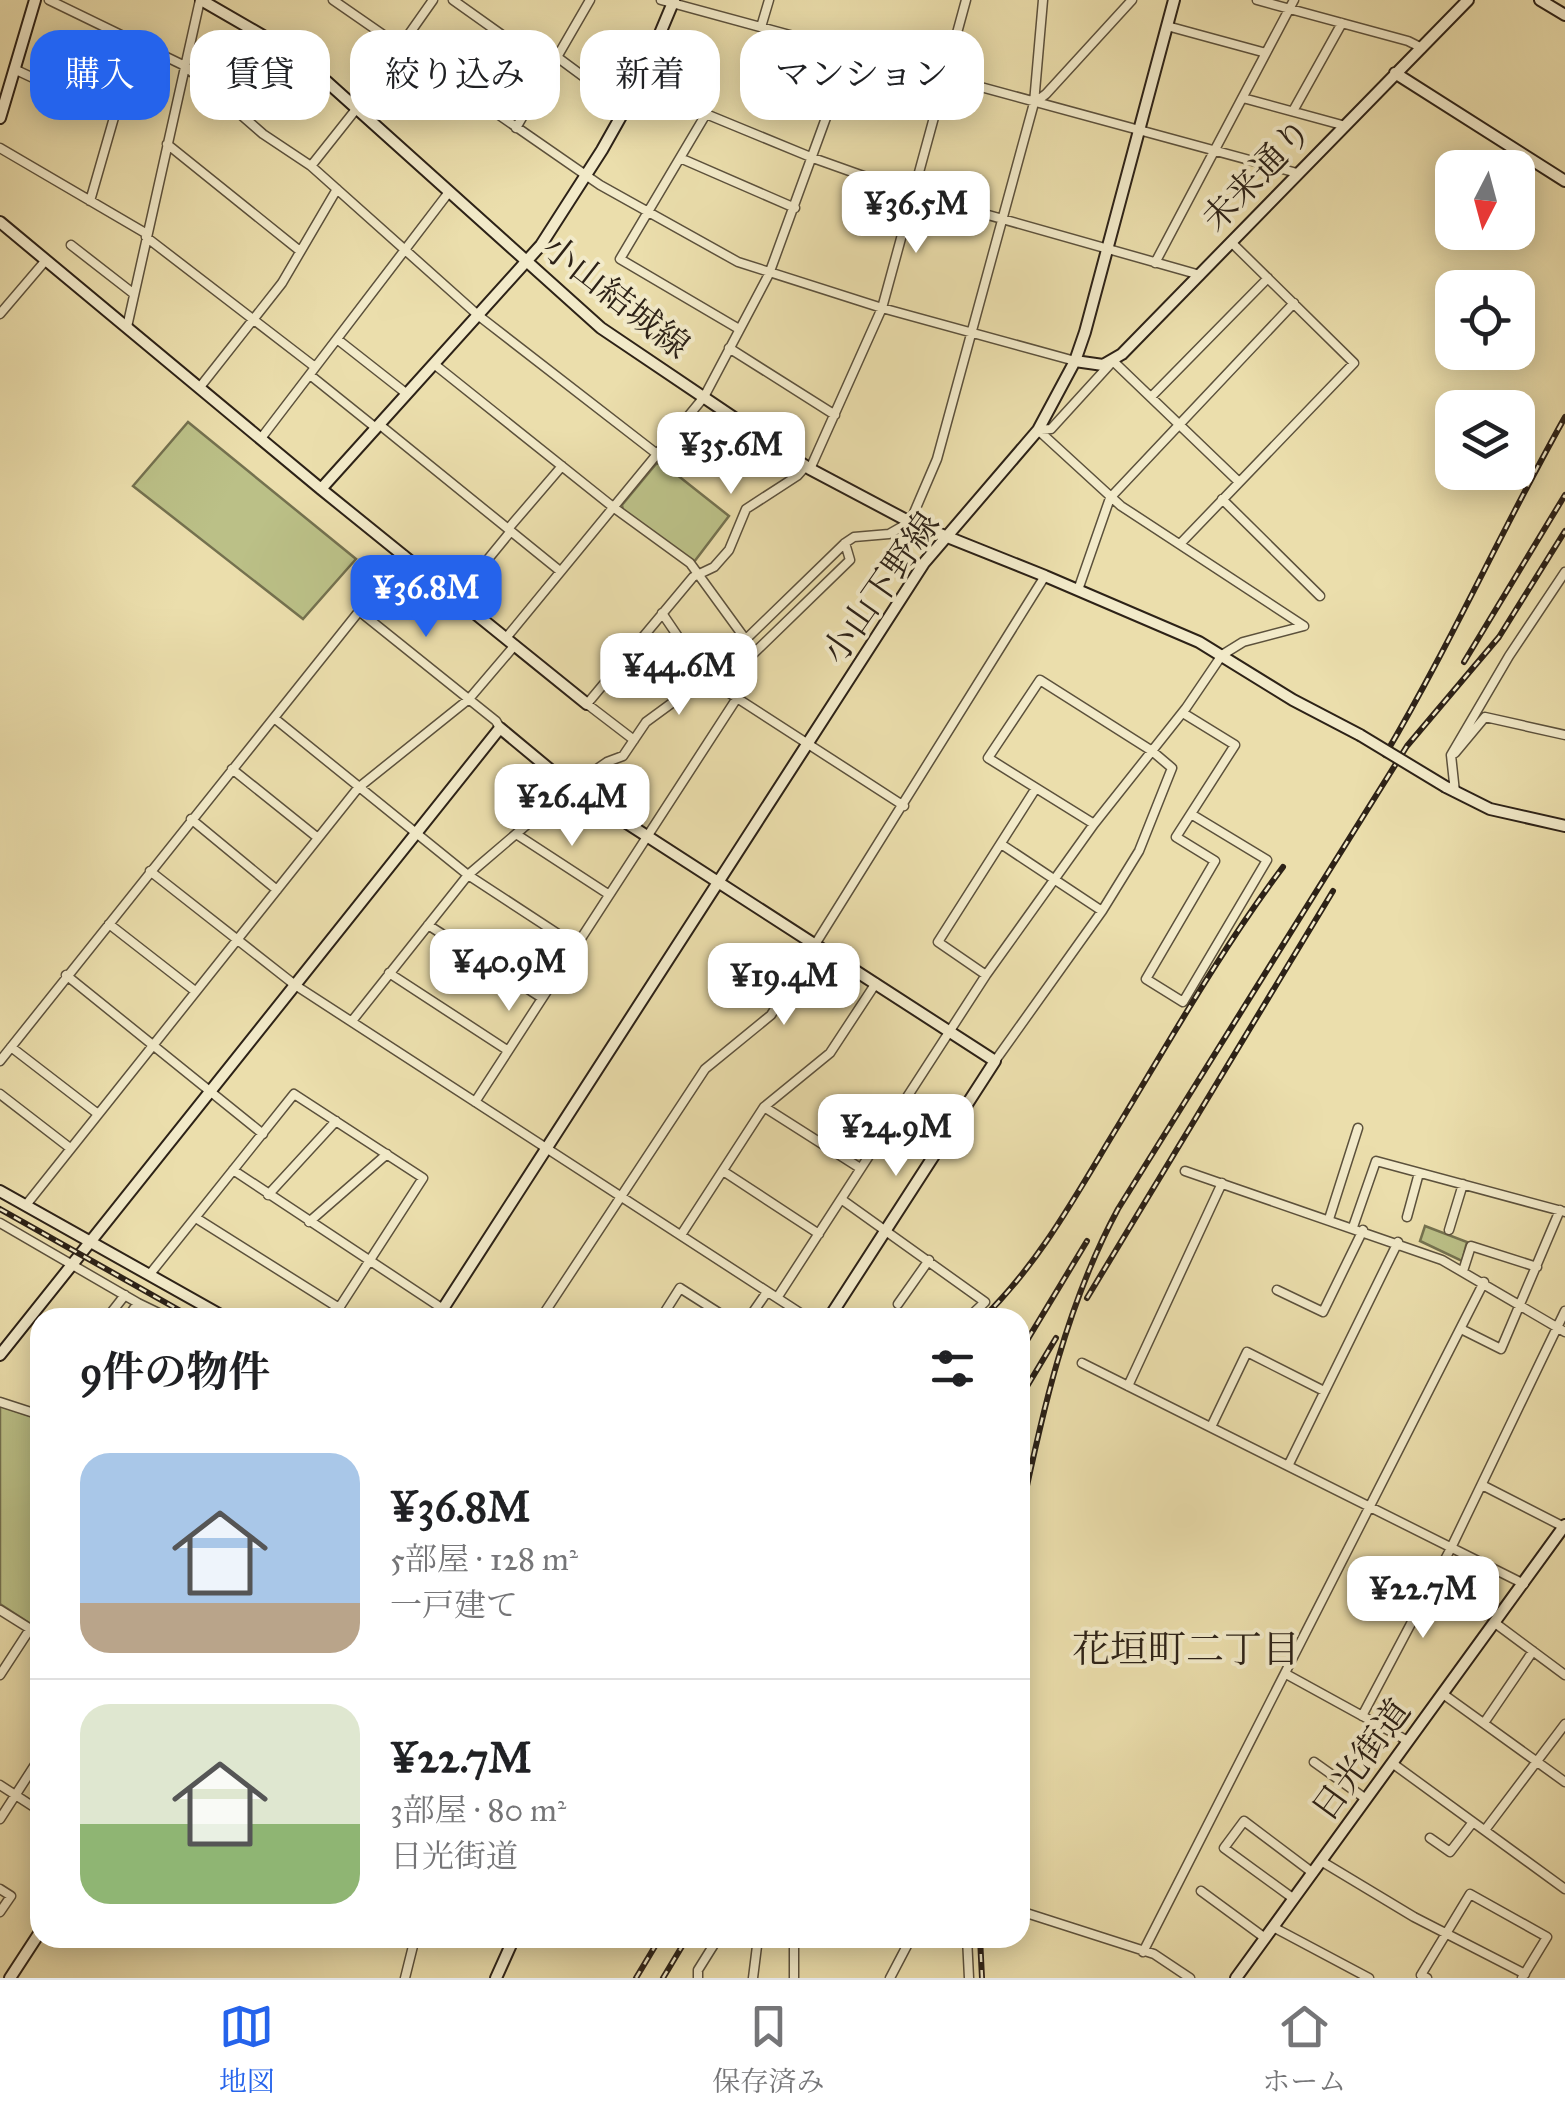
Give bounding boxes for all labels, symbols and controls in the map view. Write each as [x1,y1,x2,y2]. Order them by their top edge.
chip: 購入 [30,30,170,120]
chip: 賃貸 [190,30,330,120]
chip: 絞り込み [350,30,560,120]
chip: 新着 [580,30,720,120]
chip: マンション [740,30,984,120]
street label: 未来通り [1193,110,1321,240]
north arrow [1435,150,1535,250]
map controls [1435,150,1535,490]
pin: ¥36.5M [835,171,997,256]
text: ¥36.5M [864,184,968,223]
street label: 小山結城線 [534,226,698,368]
button: locate [1435,270,1535,370]
button: layers [1435,390,1535,490]
pin: ¥35.6M [650,412,812,497]
text: ¥35.6M [679,425,783,464]
street label: 小山下野線 [813,504,949,672]
pin: ¥36.8M [345,555,507,640]
text: ¥36.8M [373,568,479,607]
pin: ¥44.6M [598,633,760,718]
text: ¥44.6M [622,646,736,685]
pin: ¥26.4M [491,764,653,849]
text: ¥26.4M [517,777,627,816]
pin: ¥40.9M [428,929,590,1014]
text: ¥40.9M [452,942,566,981]
pin: ¥19.4M [703,943,865,1028]
text: ¥19.4M [730,956,838,995]
pin: ¥24.9M [815,1094,977,1179]
text: ¥24.9M [840,1107,952,1146]
icon: filters [925,1341,980,1396]
text: 9件の物件 [80,1346,271,1398]
text: ¥36.8M [390,1481,530,1533]
icon: home [160,1493,280,1613]
text: 5部屋 · 128 m² [390,1540,578,1579]
pin: ¥22.7M [1342,1556,1504,1641]
text: ¥22.7M [1369,1569,1477,1608]
text: 一戸建て [390,1586,518,1625]
district label: 花垣町二丁目 [1072,1626,1300,1672]
street label: 日光街道 [1302,1691,1420,1829]
text: ¥22.7M [390,1732,532,1784]
icon: home [160,1744,280,1864]
text: 3部屋 · 80 m² [390,1791,566,1830]
text: 日光街道 [390,1837,518,1876]
tab: 地図 [219,1999,275,2099]
tab: 保存済み [712,1999,824,2099]
tab: ホーム [1262,1999,1346,2099]

